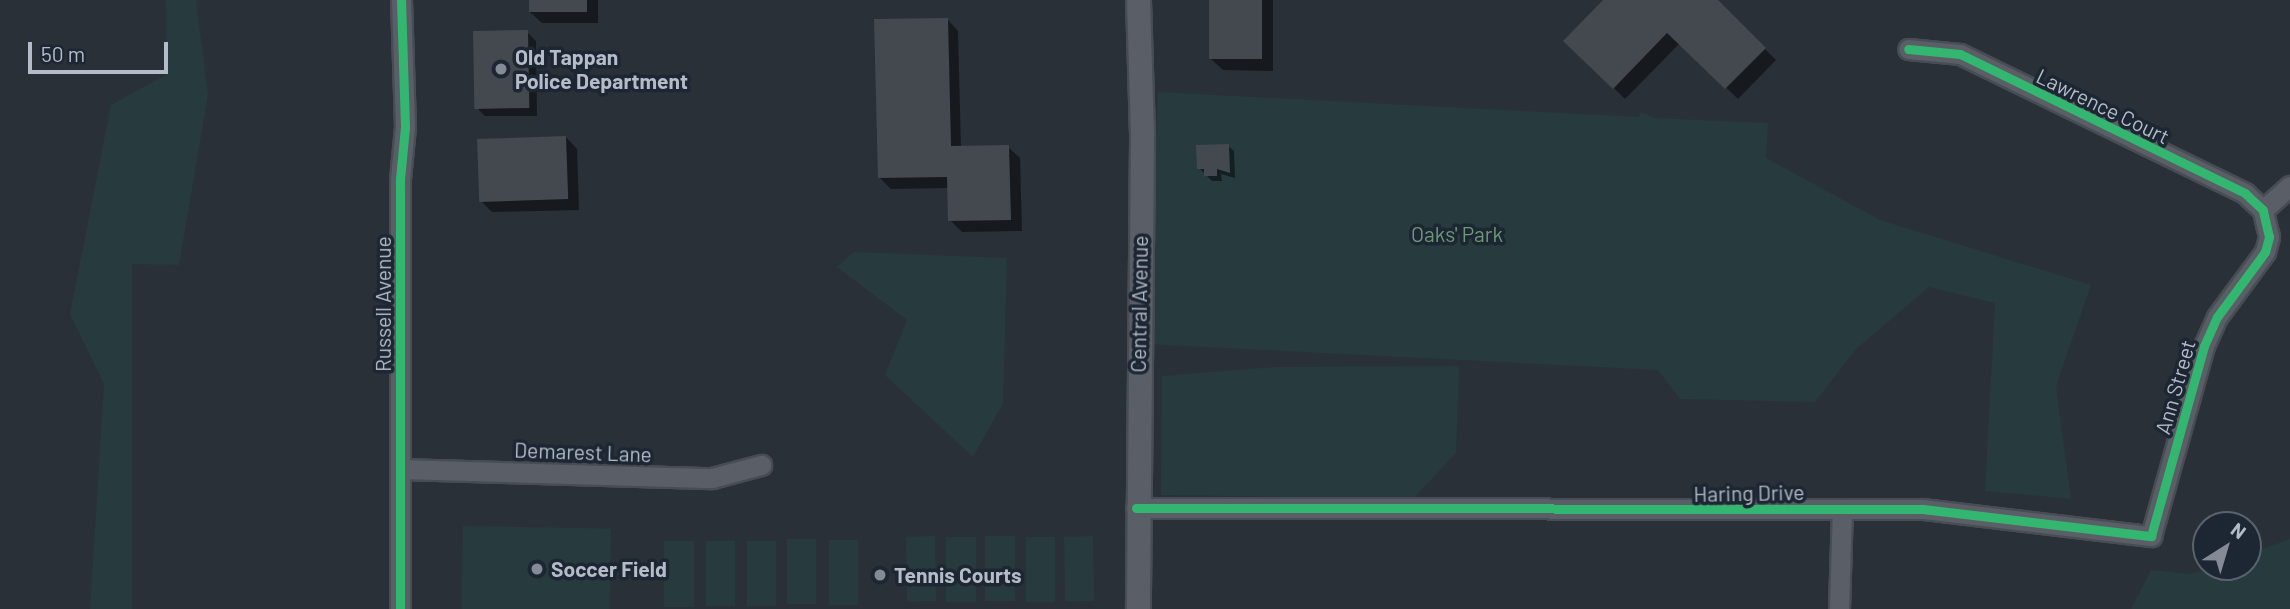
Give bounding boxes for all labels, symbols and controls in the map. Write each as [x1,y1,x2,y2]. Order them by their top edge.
scale bar [32,28,172,72]
text: 50 m [41,41,85,66]
place label: Old Tappan Police Department [515,44,688,94]
marker: Old Tappan Police Department [493,61,509,77]
street label: Lawrence Court [2032,63,2174,149]
park label: Oaks' Park [1411,221,1503,247]
street label: Central Avenue [1125,235,1153,373]
street label: Russell Avenue [370,236,396,372]
street label: Ann Street [2150,337,2200,437]
street label: Demarest Lane [514,437,652,467]
street label: Haring Drive [1693,479,1805,507]
north arrow [2192,511,2262,581]
text: N [2227,517,2251,543]
place label: Soccer Field [551,556,667,582]
marker: Soccer Field [529,561,545,577]
place label: Tennis Courts [894,562,1022,588]
marker: Tennis Courts [872,567,888,583]

